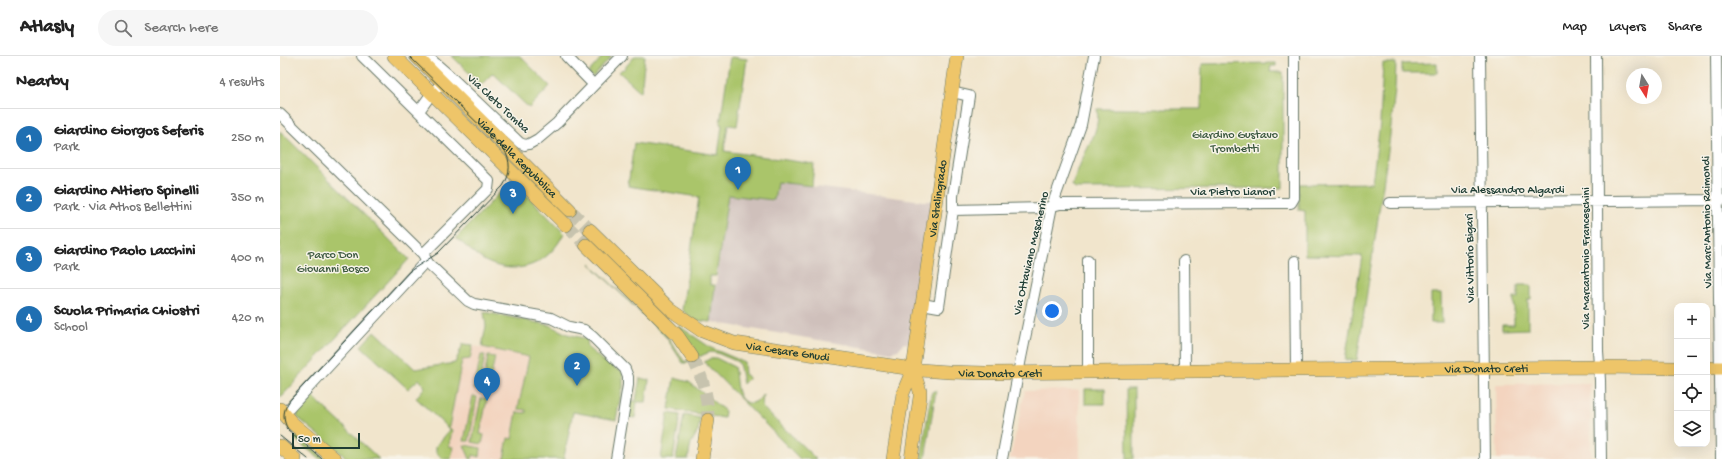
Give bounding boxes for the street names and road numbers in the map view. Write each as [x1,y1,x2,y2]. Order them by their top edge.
street label: Via Cleto Tomba [463,71,532,137]
street label: Viale della Repubblica [472,115,559,202]
street label: Via Marc'Antonio Raimondi [1700,155,1716,289]
street label: Via Stalingrado [926,159,951,239]
street label: Via Alessandro Algardi [1450,184,1565,198]
street label: Via Pietro Lianori [1190,186,1276,200]
street label: Via Marcantonio Franceschini [1580,187,1594,330]
street label: Via Ottaviano Mascherino [1011,190,1053,318]
street label: Via Vittorio Bigari [1463,213,1479,304]
street label: Via Cesare Gnudi [744,340,831,366]
street label: Via Donato Creti [1444,363,1529,378]
street label: Via Donato Creti [957,367,1043,382]

